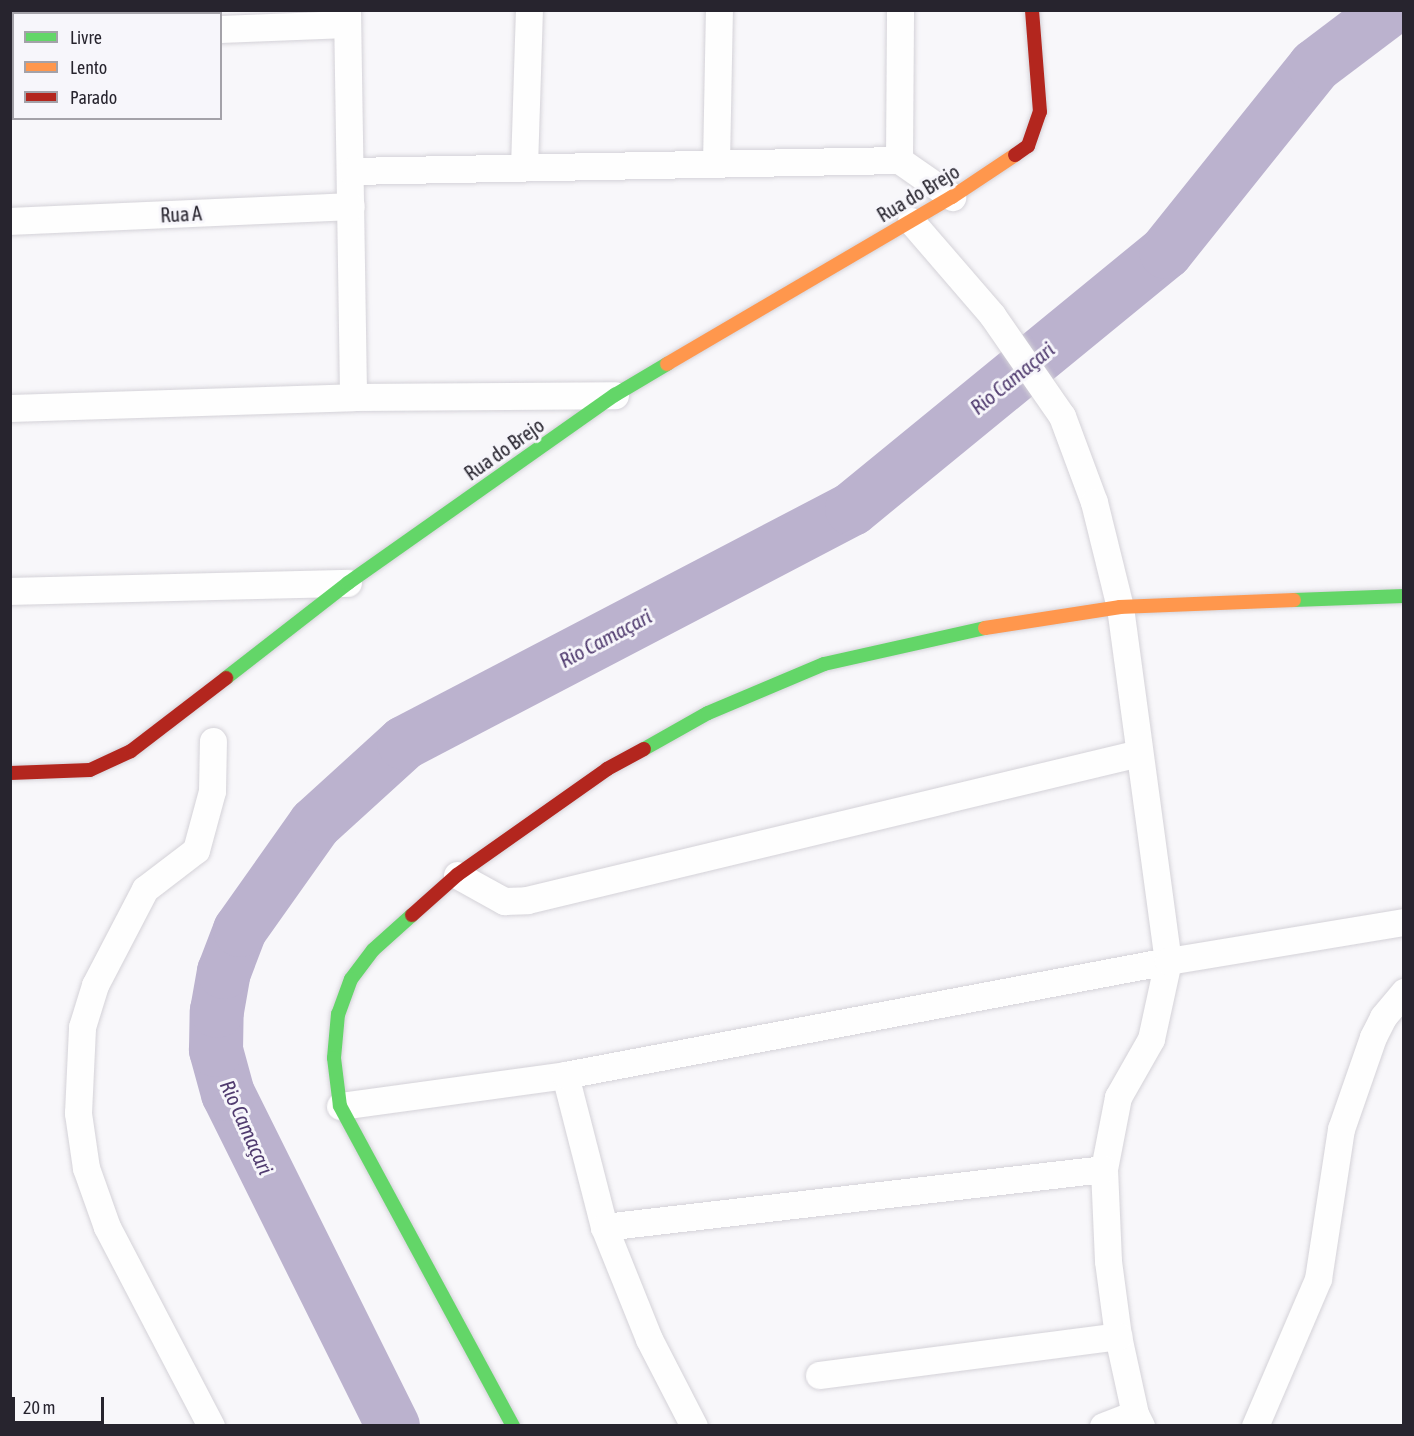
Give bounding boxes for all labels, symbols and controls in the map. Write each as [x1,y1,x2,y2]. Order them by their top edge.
legend [12,12,222,120]
text: Livre [70,27,102,48]
text: Lento [70,57,107,78]
text: Parado [70,87,117,108]
street label: Rua do Brejo [872,159,964,227]
street label: Rua A [160,201,202,227]
water label: Rio Camaçari [965,337,1059,419]
street label: Rua do Brejo [460,413,548,485]
water label: Rio Camaçari [555,603,655,673]
water label: Rio Camaçari [215,1076,279,1178]
scale bar [15,1385,106,1423]
text: 20 m [23,1397,55,1418]

